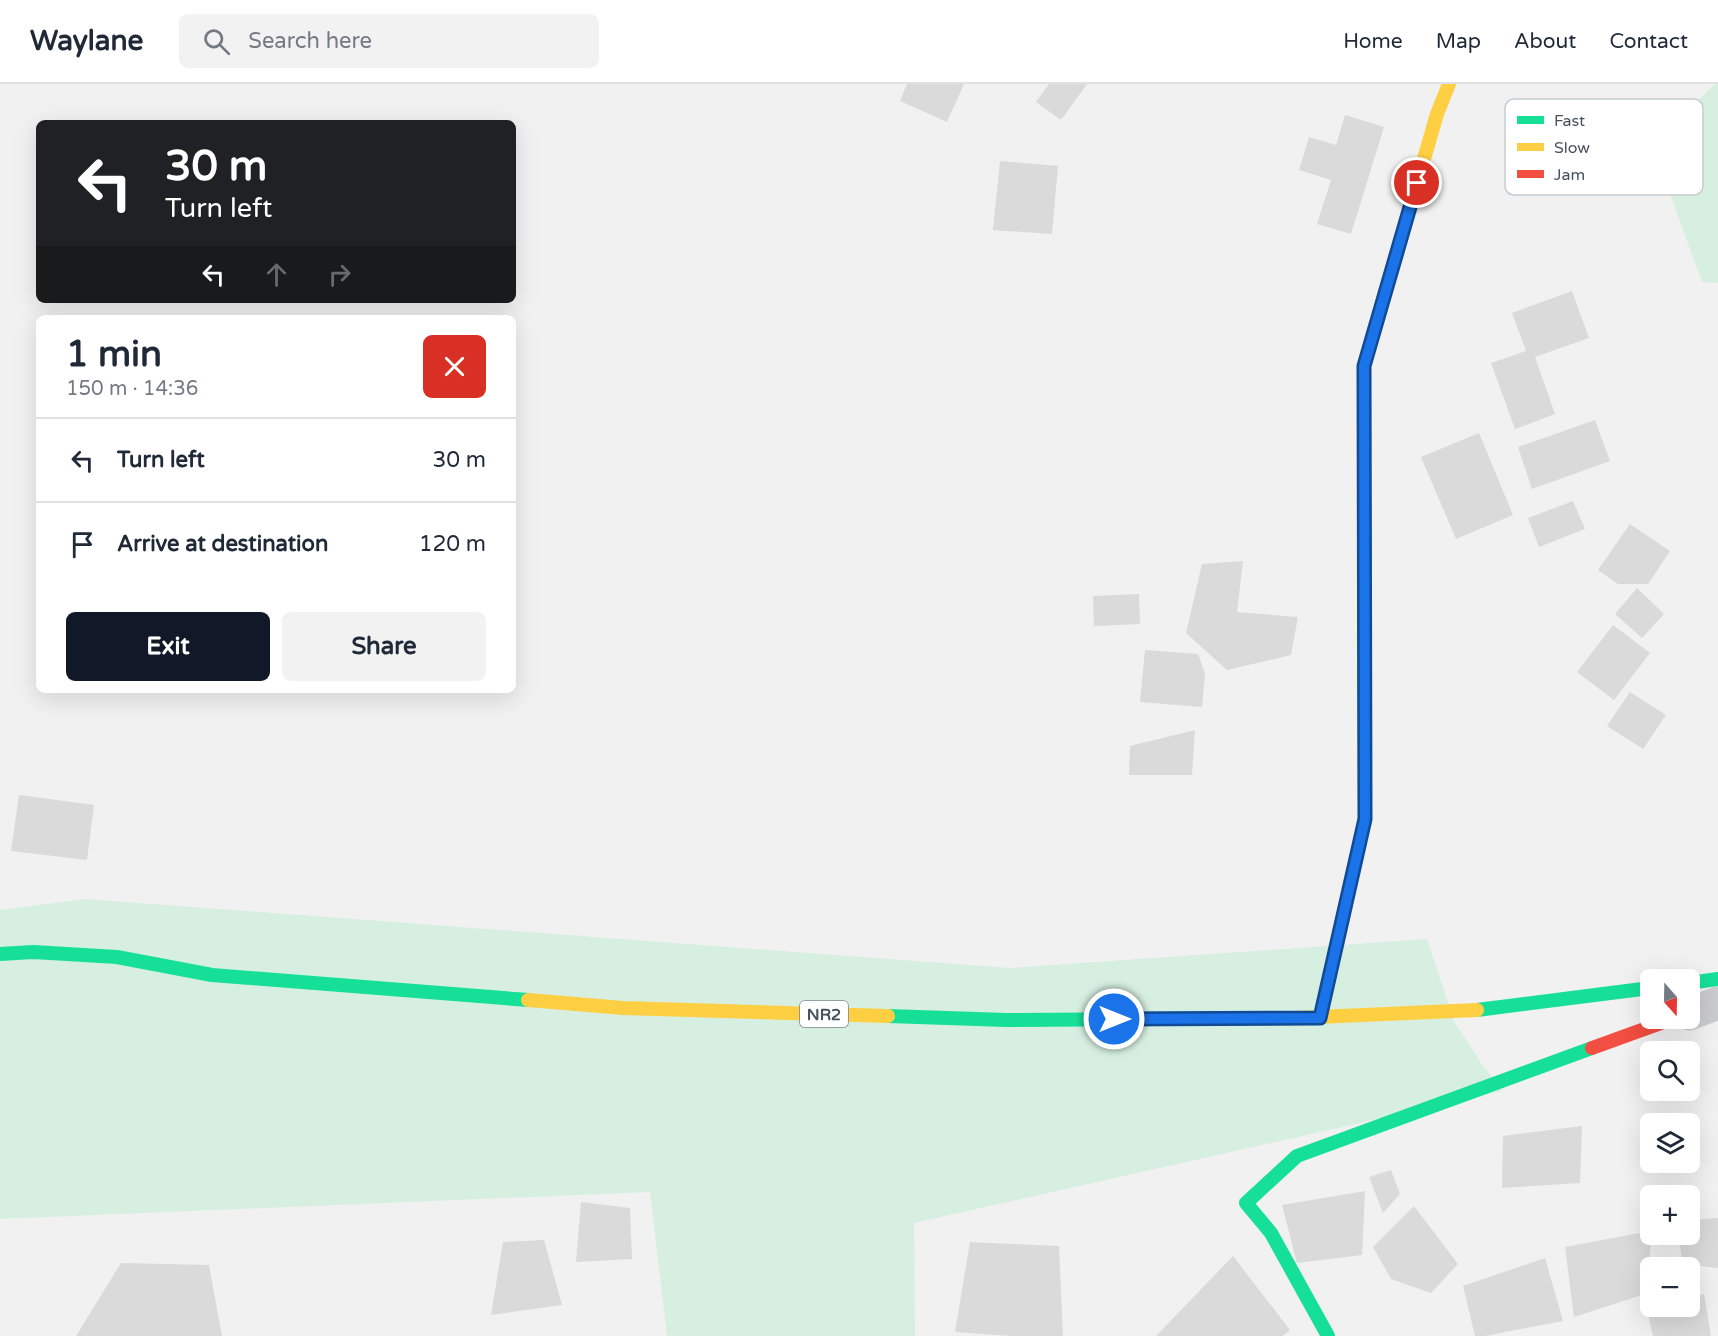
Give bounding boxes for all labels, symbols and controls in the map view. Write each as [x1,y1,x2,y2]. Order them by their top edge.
search box [179,14,599,68]
text: Waylane [30,24,143,58]
icon: search [200,25,233,58]
text: Search here [248,28,372,54]
text: Home [1343,29,1403,54]
text: Map [1436,29,1481,54]
text: About [1514,29,1576,54]
text: Contact [1609,29,1688,54]
legend [1505,99,1703,195]
text: Fast [1554,111,1585,131]
text: Slow [1554,138,1590,158]
text: 30 m [165,141,267,192]
icon: left [66,144,144,222]
pin [1391,157,1442,208]
text: Jam [1554,165,1585,185]
icon: arrive [1400,166,1433,199]
text: Turn left [165,192,272,225]
icon: left [197,258,230,291]
icon: ahead [260,258,293,291]
icon: right [323,258,356,291]
text: 1 min [66,333,162,376]
button: close [423,335,486,398]
text: 150 m · 14:36 [66,377,198,401]
icon: left [66,444,99,477]
text: Turn left [117,447,205,473]
text: 30 m [432,447,486,473]
icon: arrive [66,528,99,561]
text: Arrive at destination [117,531,328,557]
text: 120 m [419,531,486,557]
button: Exit [66,612,270,681]
button: Share [282,612,486,681]
north arrow [1640,969,1700,1029]
map controls [1640,969,1700,1317]
position arrow [1082,987,1146,1051]
road number: NR2 [800,1001,848,1027]
button: search [1640,1041,1700,1101]
button: layers [1640,1113,1700,1173]
button: + [1640,1185,1700,1245]
button: − [1640,1257,1700,1317]

